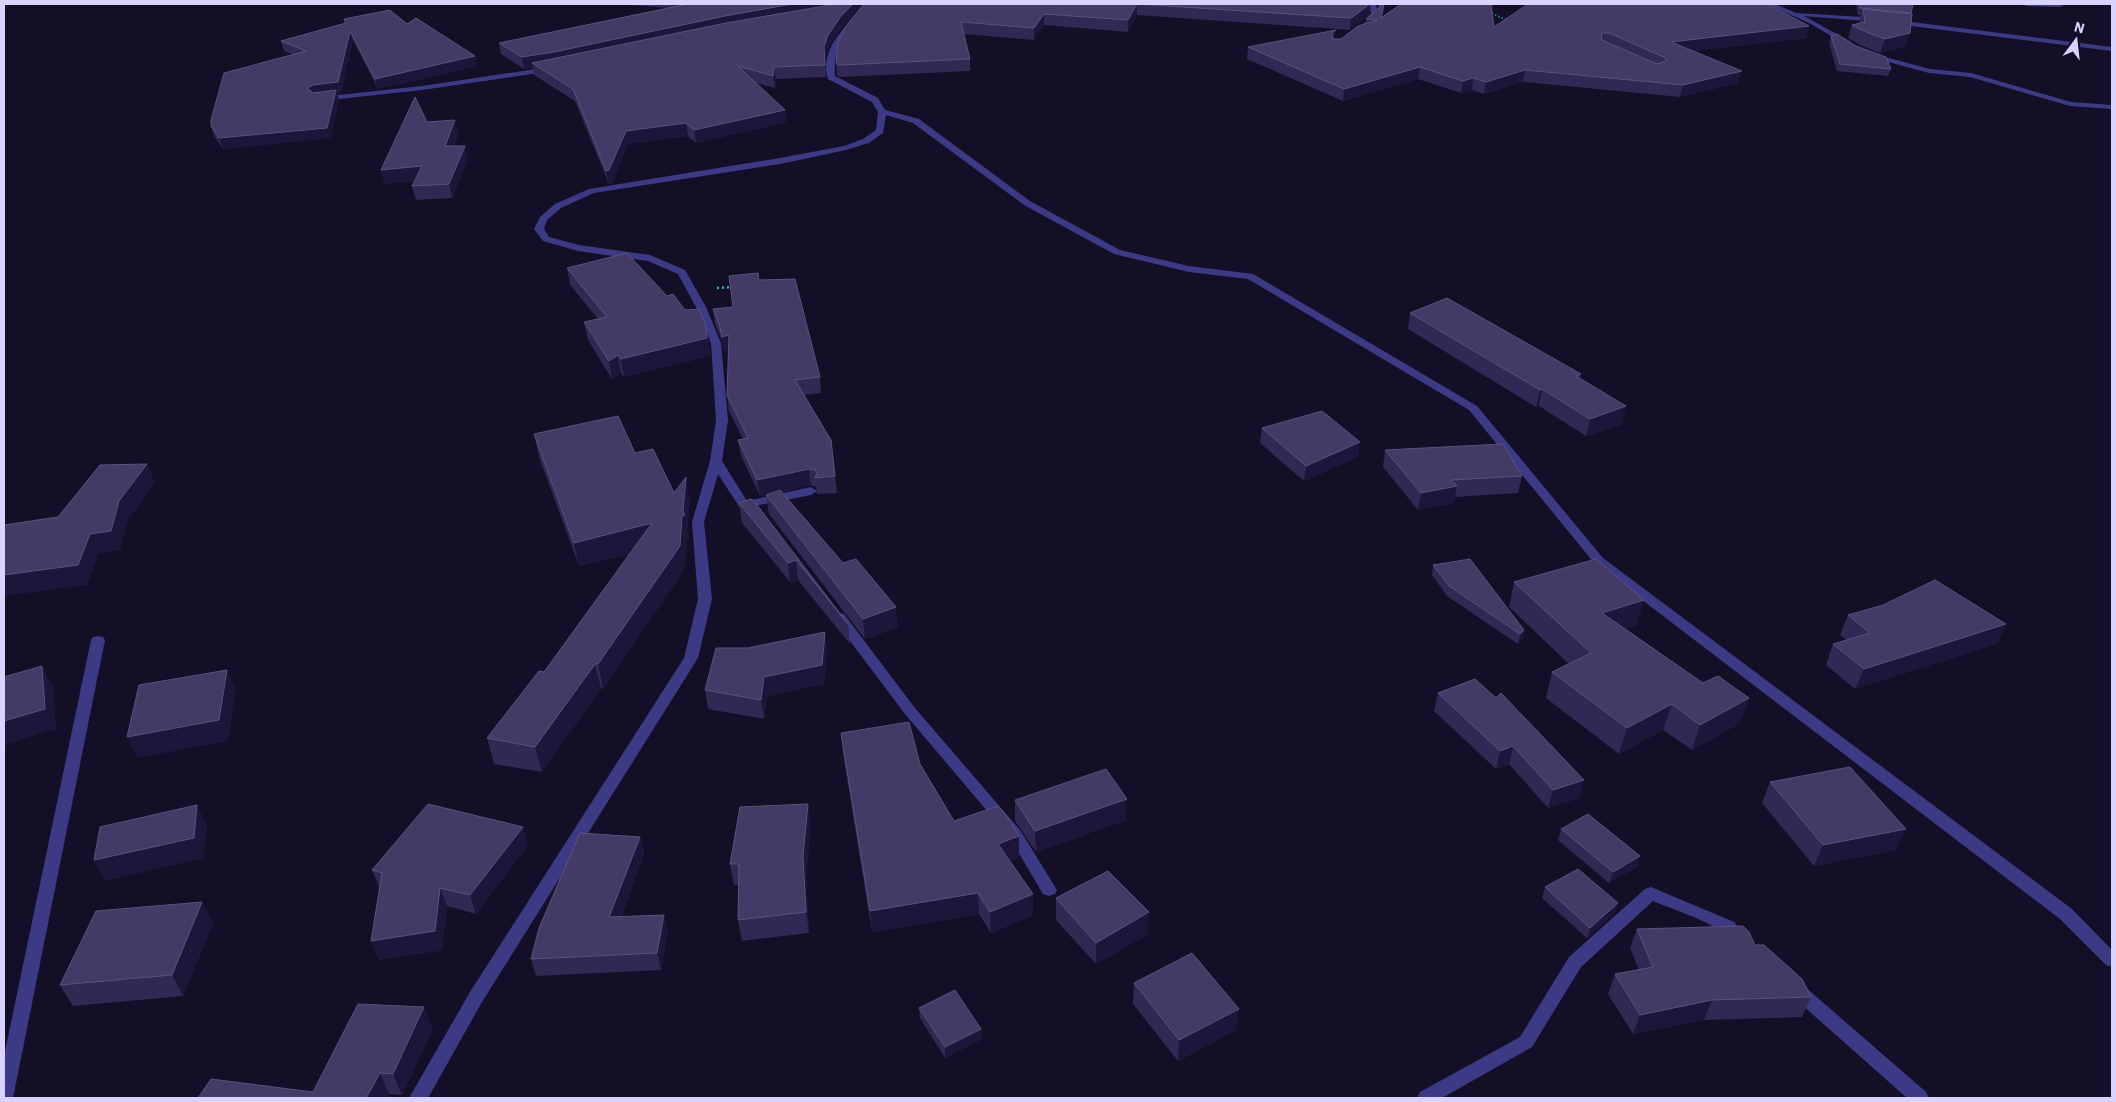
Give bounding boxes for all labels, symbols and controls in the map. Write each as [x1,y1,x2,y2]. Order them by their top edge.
north arrow [2051,15,2101,65]
text: N [2072,17,2087,37]

